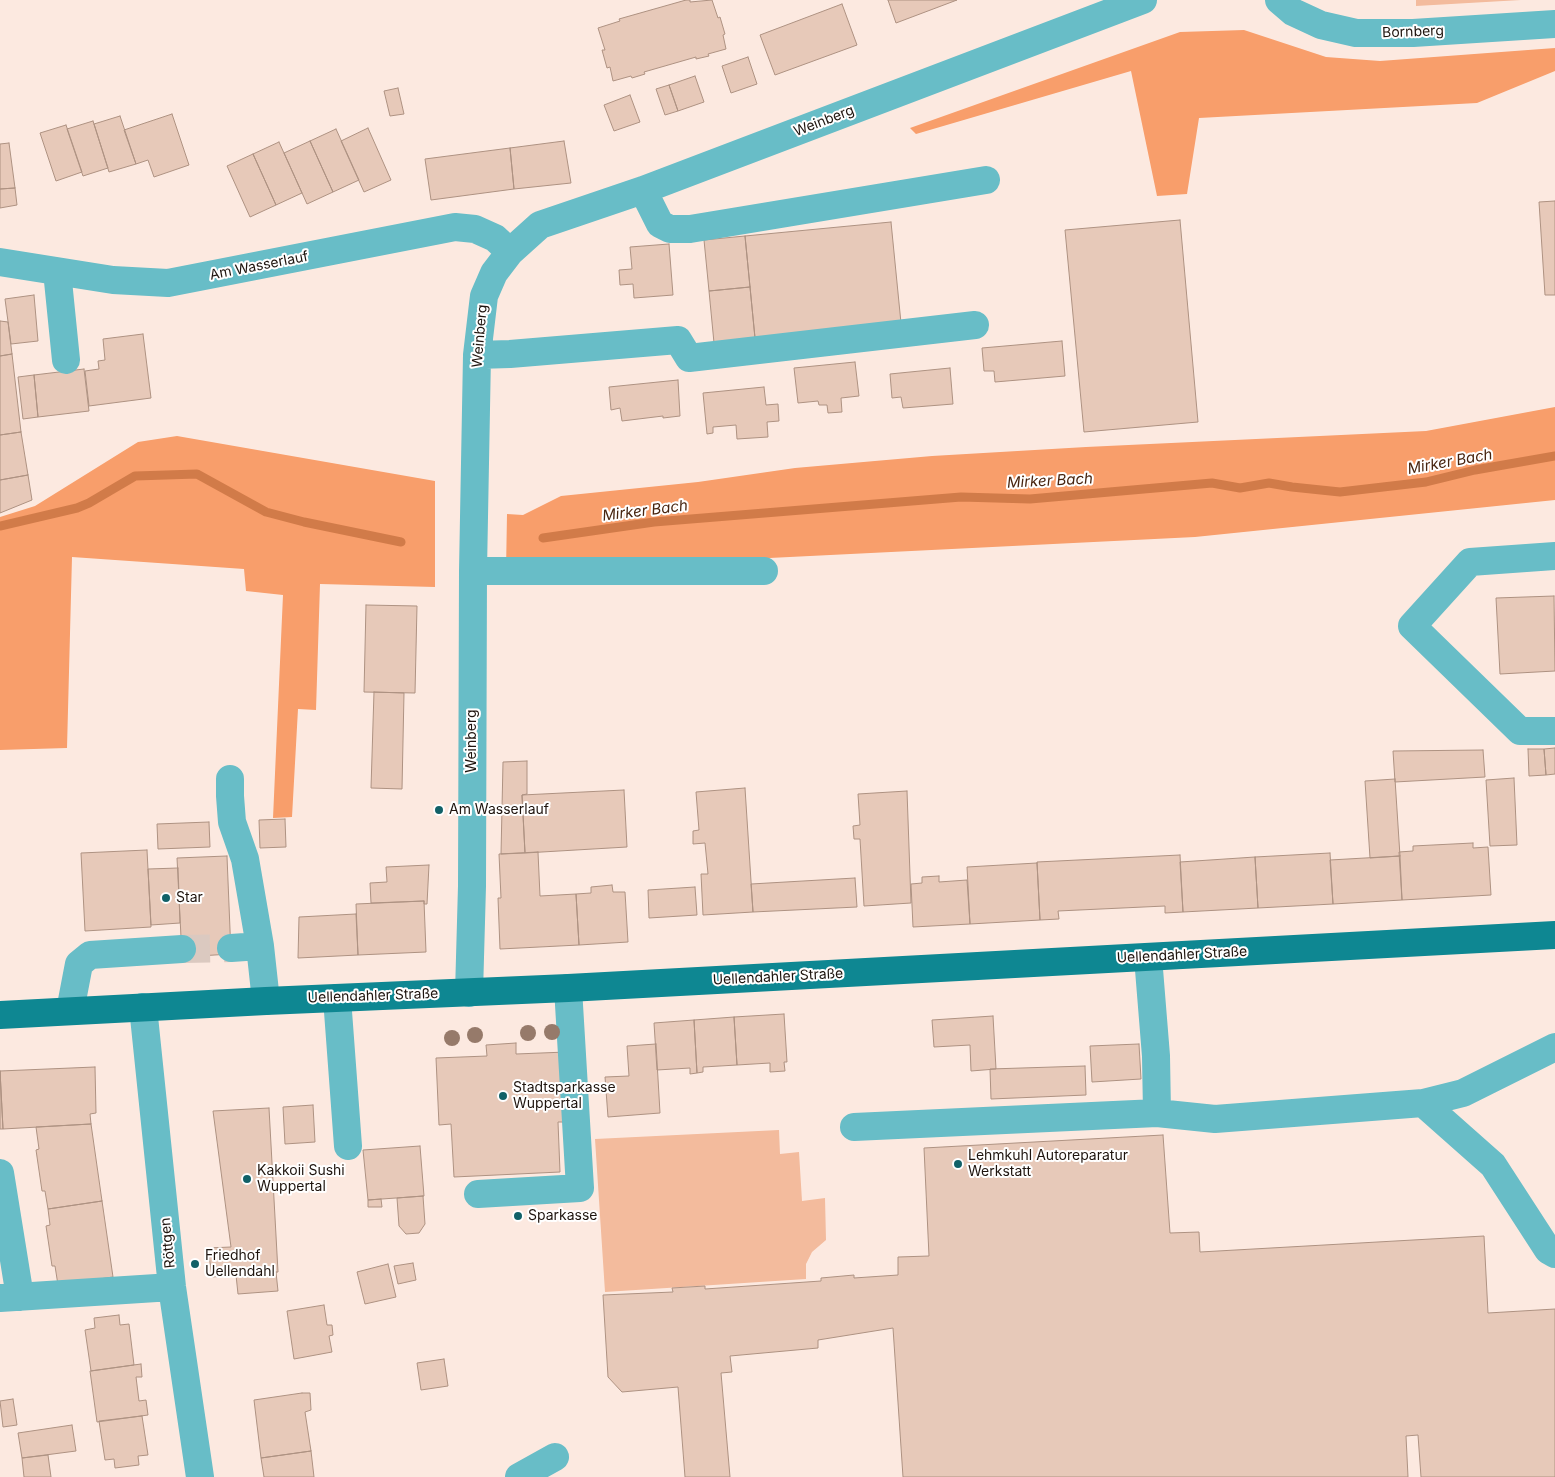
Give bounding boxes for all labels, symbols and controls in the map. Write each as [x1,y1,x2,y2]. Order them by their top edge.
street label: Bornberg [1382,23,1444,41]
street label: Weinberg [791,102,857,140]
street label: Am Wasserlauf [208,248,310,284]
street label: Weinberg [469,304,491,368]
water label: Mirker Bach [1406,446,1494,478]
water label: Mirker Bach [1007,470,1093,492]
water label: Mirker Bach [601,497,689,525]
street label: Weinberg [464,709,480,773]
place label: Am Wasserlauf [449,802,549,818]
marker: Am Wasserlauf [433,804,445,816]
place label: Star [176,890,203,906]
marker: Star [160,892,172,904]
street label: Uellendahler Straße [1116,943,1248,967]
street label: Uellendahler Straße [712,965,844,989]
street label: Uellendahler Straße [307,985,439,1007]
place label: Stadtsparkasse Wuppertal [513,1080,616,1112]
marker: Stadtsparkasse Wuppertal [497,1090,509,1102]
place label: Lehmkuhl Autoreparatur Werkstatt [968,1148,1128,1180]
marker: Lehmkuhl Autoreparatur Werkstatt [952,1158,964,1170]
place label: Kakkoii Sushi Wuppertal [257,1163,345,1196]
marker: Kakkoii Sushi Wuppertal [241,1173,253,1185]
place label: Sparkasse [528,1208,598,1224]
marker: Sparkasse [512,1210,524,1222]
street label: Röttgen [157,1217,179,1269]
place label: Friedhof Uellendahl [205,1248,275,1280]
marker: Friedhof Uellendahl [189,1258,201,1270]

